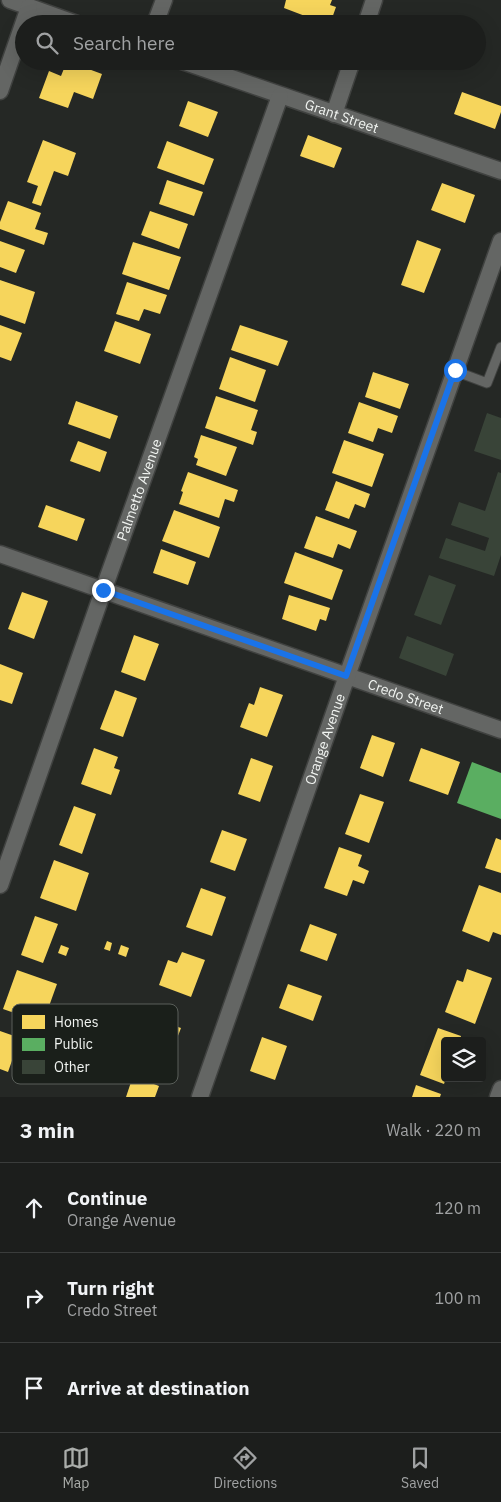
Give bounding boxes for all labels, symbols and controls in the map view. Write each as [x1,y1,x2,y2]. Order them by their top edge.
search box [15,15,486,70]
icon: search [33,29,61,57]
text: Search here [73,31,175,55]
street label: Grant Street [302,95,381,137]
route start [444,359,467,382]
street label: Palmetto Avenue [113,436,166,543]
route end [92,579,115,602]
street label: Credo Street [365,675,446,718]
street label: Orange Avenue [301,691,349,787]
legend [12,1004,178,1084]
text: Homes [54,1013,99,1031]
text: Public [54,1035,93,1053]
map controls [441,1037,486,1082]
button: layers [441,1037,486,1082]
text: Other [54,1058,90,1076]
text: 3 min [20,1116,75,1144]
text: Walk · 220 m [386,1120,481,1140]
text: Continue [67,1186,147,1210]
icon: ahead [20,1194,48,1222]
text: 120 m [434,1198,481,1218]
text: Orange Avenue [67,1210,176,1230]
text: Turn right [67,1276,154,1300]
icon: right [20,1284,48,1312]
text: 100 m [434,1288,481,1308]
text: Credo Street [67,1300,157,1320]
icon: arrive [20,1374,48,1402]
text: Arrive at destination [67,1376,250,1400]
tab: Map [62,1444,90,1492]
tab: Directions [214,1444,277,1492]
tab: Saved [401,1444,439,1492]

